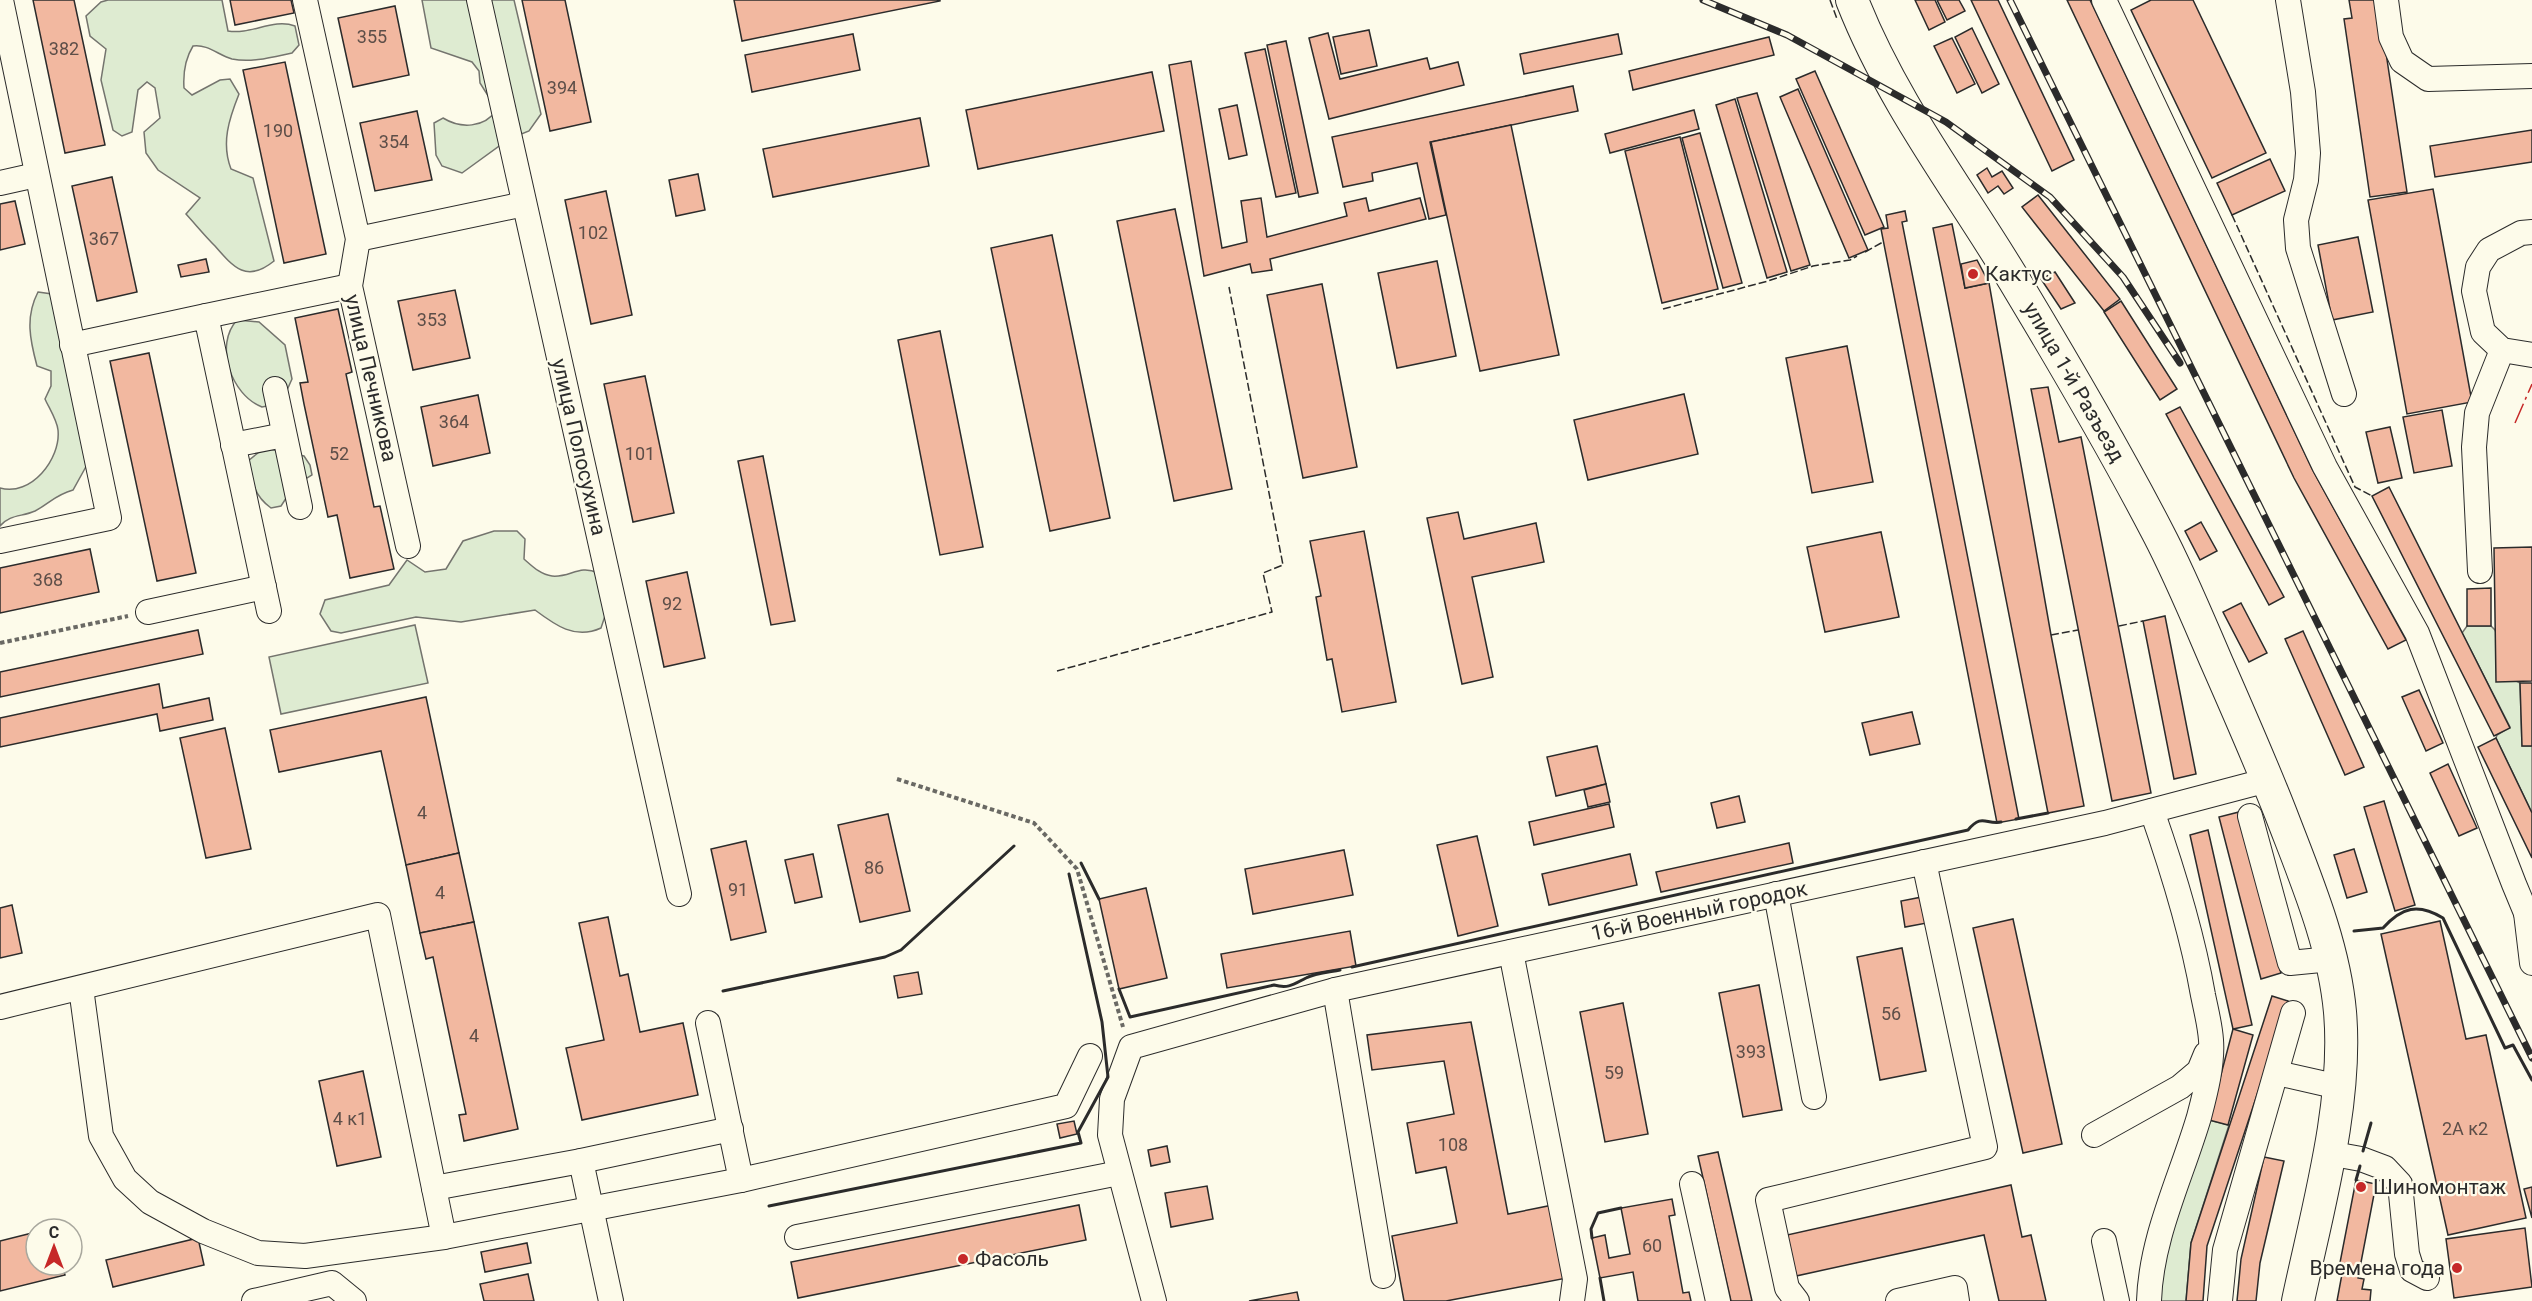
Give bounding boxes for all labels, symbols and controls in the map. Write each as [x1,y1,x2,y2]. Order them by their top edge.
house number: 355 [357,26,387,47]
house number: 382 [49,38,79,59]
house number: 394 [547,77,577,98]
house number: 190 [263,120,293,141]
house number: 354 [379,131,409,152]
house number: 102 [578,222,608,243]
house number: 367 [89,228,119,249]
place label: Кактус [1985,262,2052,286]
marker: Кактус [1966,267,1980,281]
street label: улица Печникова [340,292,402,464]
street label: улица 1-й Разъезд [2018,298,2130,466]
house number: 353 [417,309,447,330]
street label: улица Полосухина [547,356,611,538]
house number: 364 [439,411,469,432]
house number: 52 [329,443,349,464]
house number: 101 [625,443,655,464]
house number: 368 [33,569,63,590]
house number: 92 [662,593,682,614]
house number: 4 [417,802,427,823]
house number: 86 [864,857,884,878]
street label: 16-й Военный городок [1589,876,1810,946]
house number: 91 [728,879,748,900]
house number: 4 [435,882,445,903]
house number: 56 [1881,1003,1901,1024]
house number: 4 [469,1025,479,1046]
house number: 393 [1736,1041,1766,1062]
house number: 59 [1604,1062,1624,1083]
house number: 4 к1 [333,1108,367,1129]
house number: 2А к2 [2442,1118,2488,1139]
house number: 108 [1438,1134,1468,1155]
place label: Шиномонтаж [2373,1175,2506,1199]
marker: Шиномонтаж [2354,1180,2368,1194]
north arrow [24,1217,84,1277]
text: С [49,1223,59,1242]
house number: 60 [1642,1235,1662,1256]
place label: Фасоль [975,1247,1049,1271]
marker: Фасоль [956,1252,970,1266]
place label: Времена года [2310,1256,2445,1280]
marker: Времена года [2450,1261,2464,1275]

